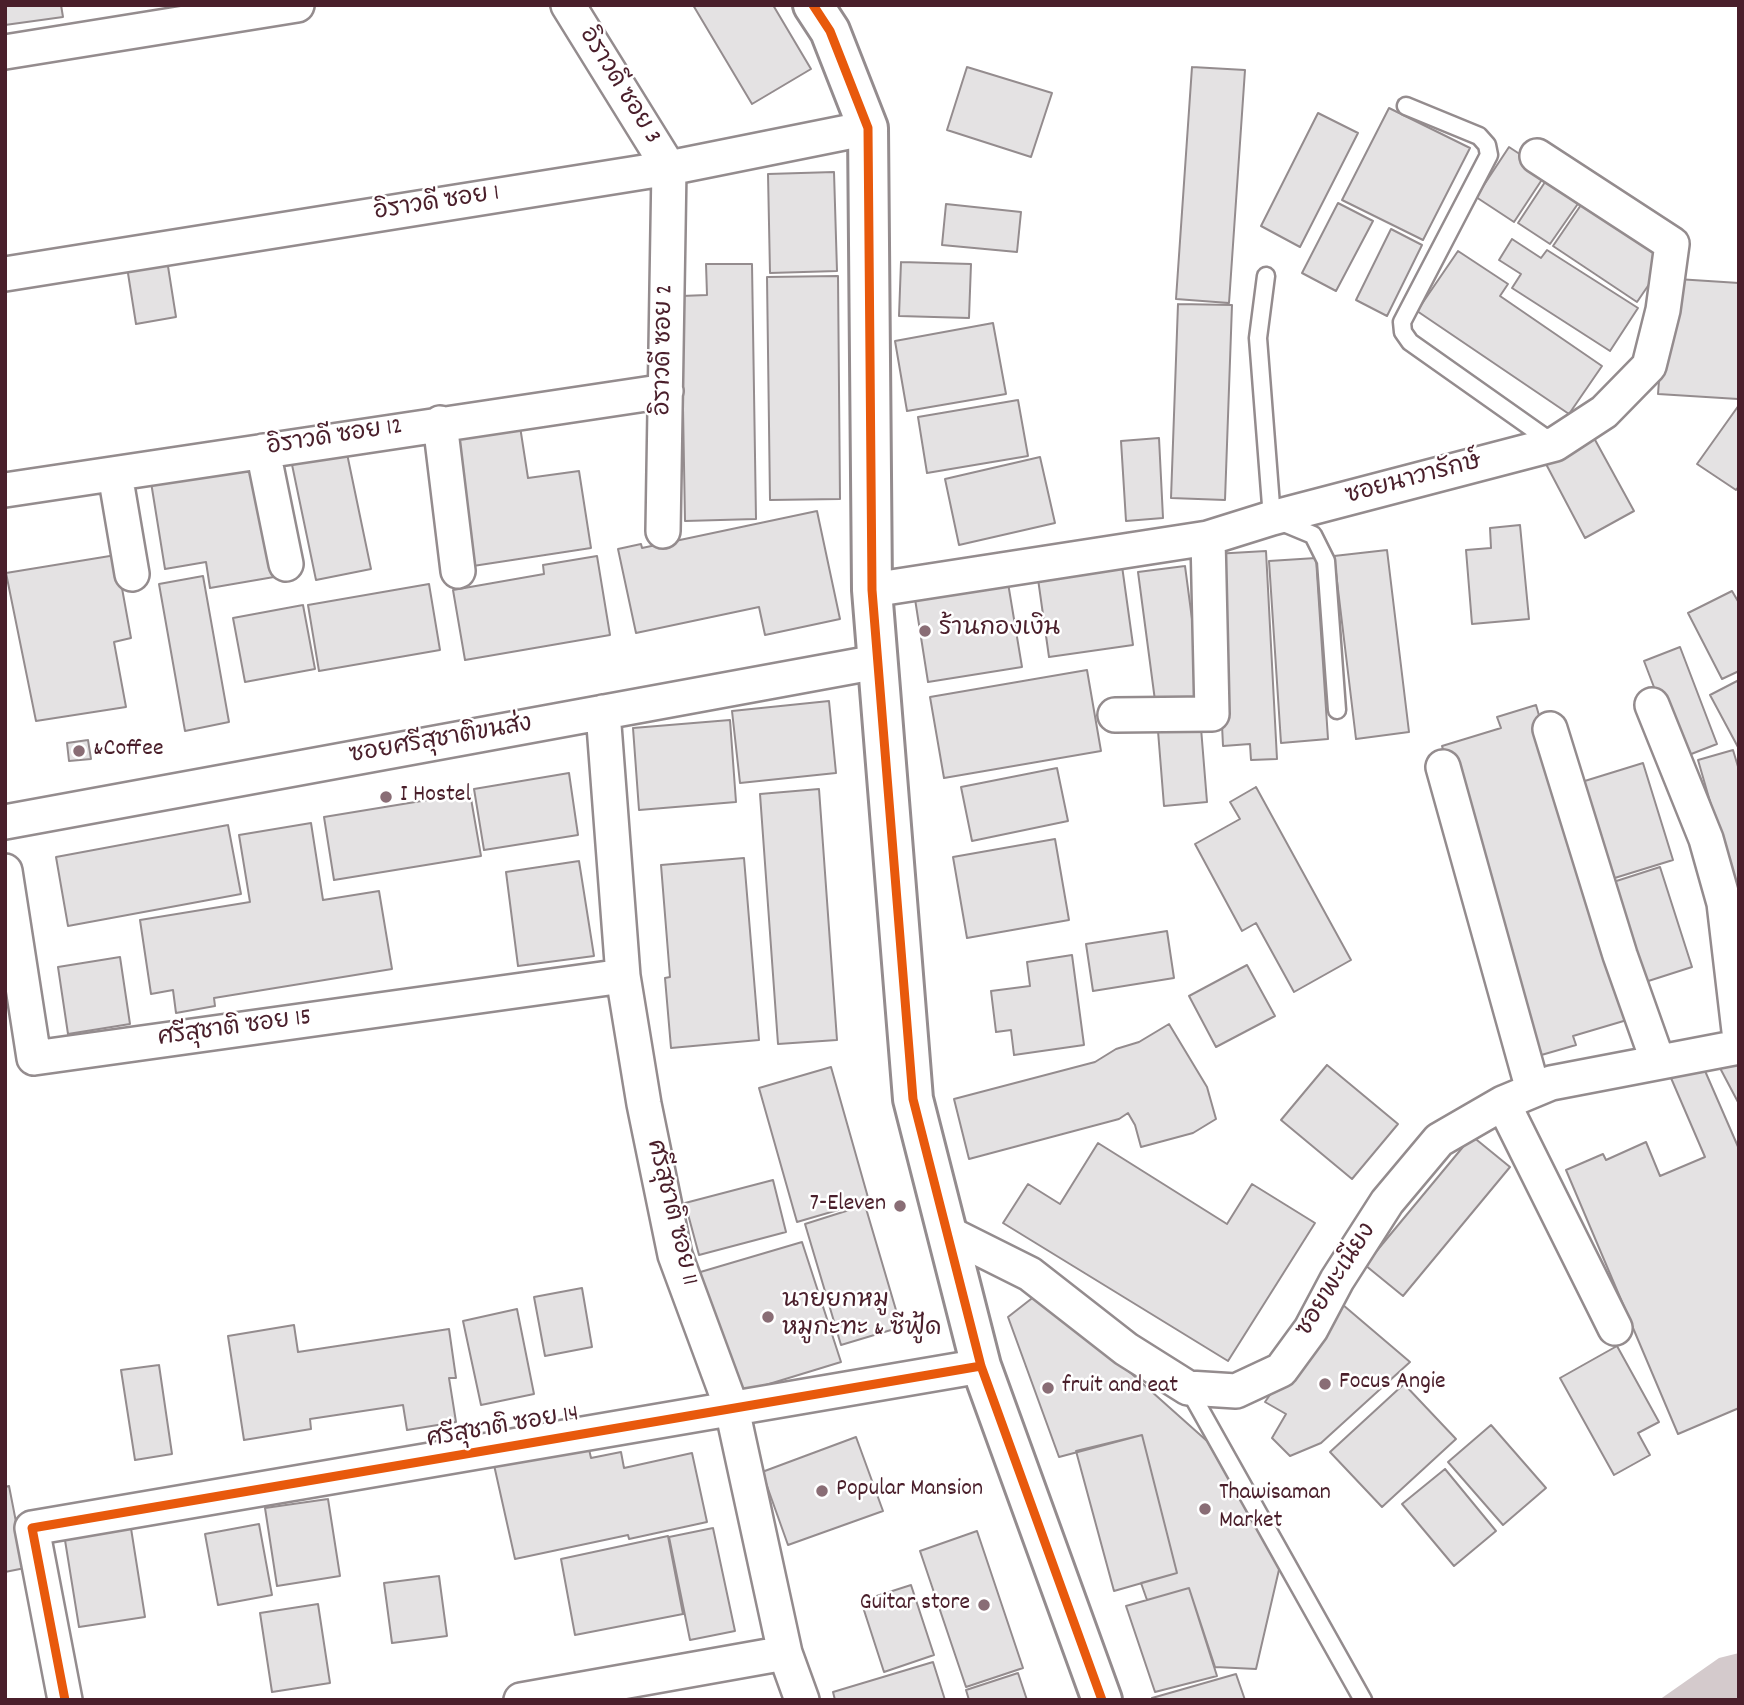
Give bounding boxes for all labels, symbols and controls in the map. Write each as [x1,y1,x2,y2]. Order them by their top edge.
street label: อิราวดี ซอย 3 [571,23,665,151]
street label: อิราวดี ซอย 1 [372,181,502,229]
street label: อิราวดี ซอย 2 [650,284,682,416]
street label: อิราวดี ซอย 12 [265,414,405,464]
street label: ซอยนาวารักษ์ [1343,449,1485,513]
place label: ร้านกองเงิน [939,617,1060,645]
marker: ร้านกองเงิน [917,623,933,639]
street label: ซอยศรีสุชาติขนส่ง [348,712,534,772]
place label: &Coffee [93,737,163,765]
marker: &Coffee [71,743,87,759]
place label: I Hostel [400,783,471,811]
marker: I Hostel [378,789,394,805]
street label: ศรีสุชาติ ซอย 15 [156,1005,314,1055]
street label: ศรีสุชาติ ซอย 11 [638,1137,702,1289]
place label: 7-Eleven [810,1192,886,1220]
marker: 7-Eleven [892,1198,908,1214]
street label: ซอยพะเนียง [1292,1219,1384,1343]
place label: นายยกหมู หมูกะทะ & ซีฟู้ด [782,1289,942,1345]
marker: นายยกหมู หมูกะทะ & ซีฟู้ด [760,1309,776,1325]
place label: Focus Angie [1339,1370,1446,1398]
place label: fruit and eat [1062,1374,1178,1402]
marker: Focus Angie [1317,1376,1333,1392]
marker: fruit and eat [1040,1380,1056,1396]
street label: ศรีสุชาติ ซอย 14 [425,1401,581,1457]
place label: Popular Mansion [836,1477,983,1505]
place label: Thawisaman Market [1219,1481,1331,1537]
marker: Popular Mansion [814,1483,830,1499]
marker: Thawisaman Market [1197,1501,1213,1517]
place label: Guitar store [860,1591,970,1619]
marker: Guitar store [976,1597,992,1613]

